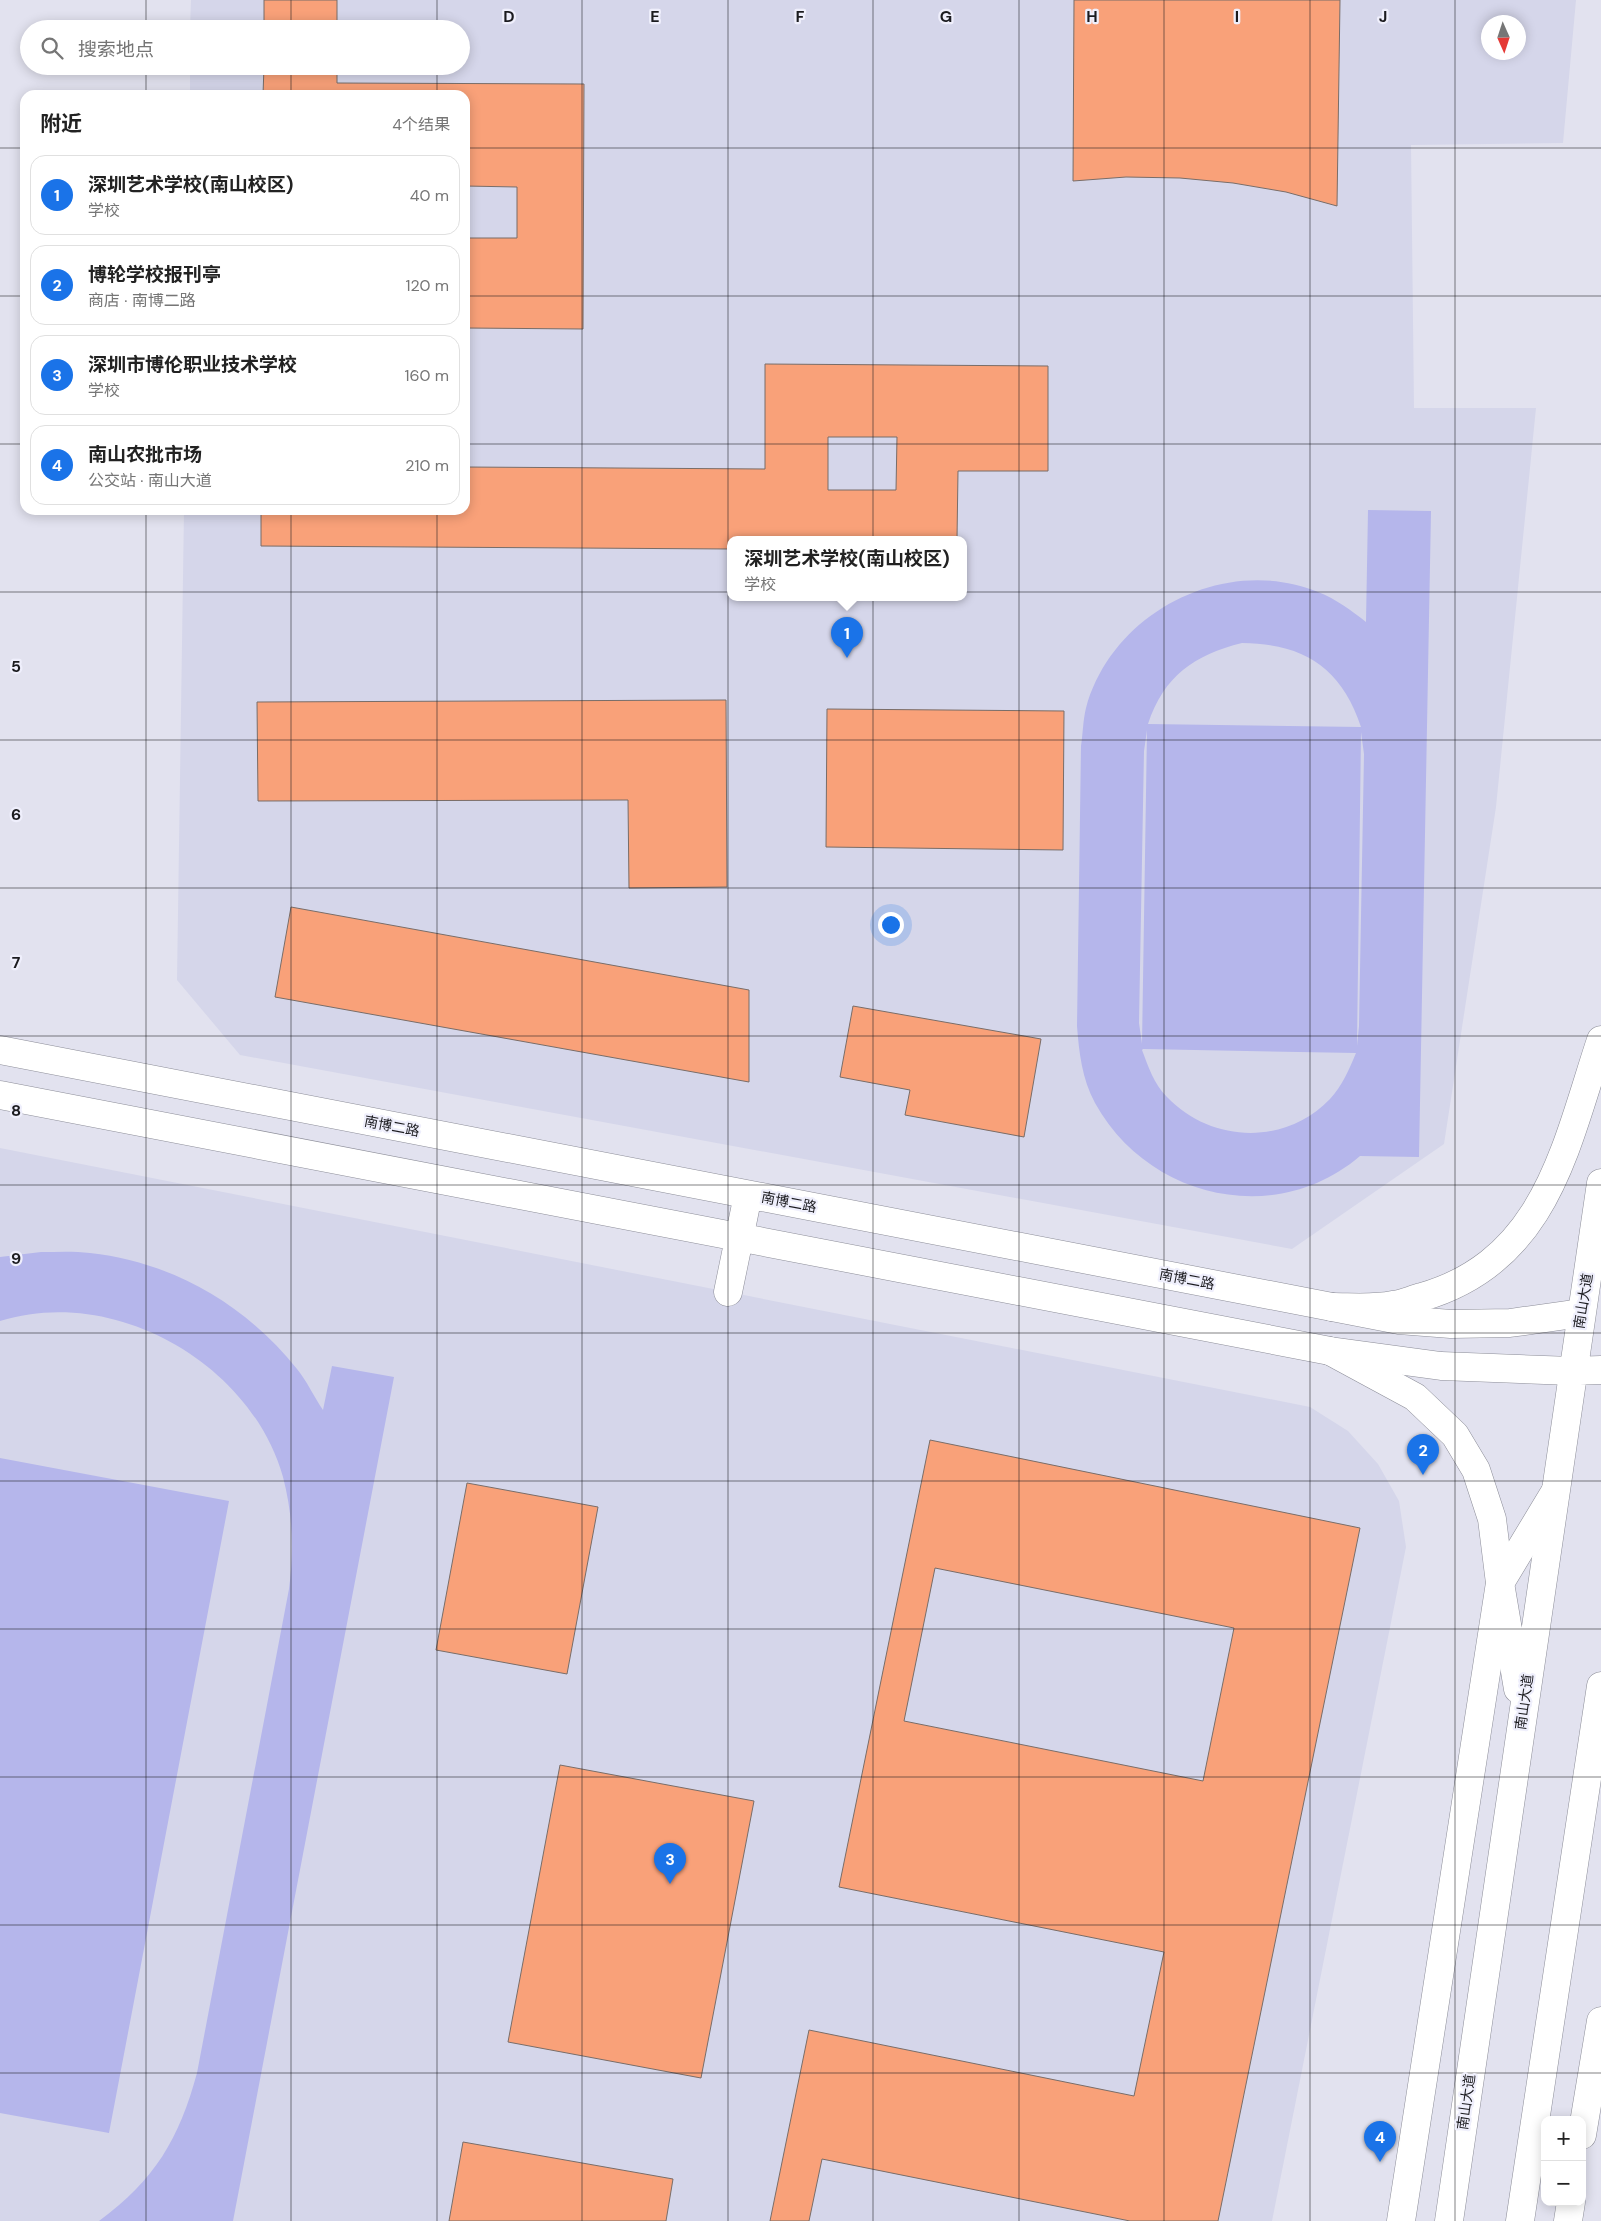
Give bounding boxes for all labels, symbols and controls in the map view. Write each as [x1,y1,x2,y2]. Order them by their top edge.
text: D [503,6,515,27]
text: E [650,6,660,27]
text: F [796,6,805,27]
text: G [940,6,952,27]
text: H [1086,6,1098,27]
text: I [1235,6,1239,27]
text: J [1379,6,1387,27]
north arrow [1481,15,1526,60]
search box [20,20,470,75]
icon: search [38,34,66,62]
text: 搜索地点 [78,37,154,62]
text: 附近 [40,110,82,138]
text: 4个结果 [392,114,450,135]
text: 深圳艺术学校(南山校区) [88,172,293,197]
text: 1 [54,185,60,206]
text: 40 m [410,185,449,206]
text: 学校 [88,200,120,221]
text: 博轮学校报刊亭 [88,262,221,287]
text: 2 [52,275,62,296]
text: 120 m [405,275,449,296]
text: 商店 · 南博二路 [88,290,196,311]
text: 深圳市博伦职业技术学校 [88,352,297,377]
text: 3 [52,365,62,386]
text: 160 m [405,365,449,386]
text: 学校 [88,380,120,401]
text: 南山农批市场 [88,442,202,467]
text: 4 [52,455,62,476]
text: 210 m [405,455,449,476]
text: 公交站 · 南山大道 [88,470,212,491]
popup [727,536,967,601]
text: 深圳艺术学校(南山校区) [744,546,950,571]
text: 学校 [744,574,776,595]
pin: 1 [831,617,863,658]
text: 5 [11,656,21,677]
text: 6 [11,804,21,825]
your location [878,912,904,938]
text: 7 [12,952,21,973]
text: 8 [11,1100,21,1121]
street label: 南博二路 [363,1112,421,1140]
street label: 南博二路 [760,1188,818,1216]
text: 9 [11,1248,21,1269]
street label: 南博二路 [1158,1265,1216,1293]
street label: 南山大道 [1570,1272,1596,1330]
pin: 2 [1407,1434,1439,1475]
street label: 南山大道 [1511,1673,1537,1731]
pin: 3 [654,1843,686,1884]
street label: 南山大道 [1453,2073,1479,2131]
map controls [1541,2116,1586,2206]
button: + [1541,2116,1586,2161]
pin: 4 [1364,2121,1396,2162]
button: − [1541,2161,1586,2206]

